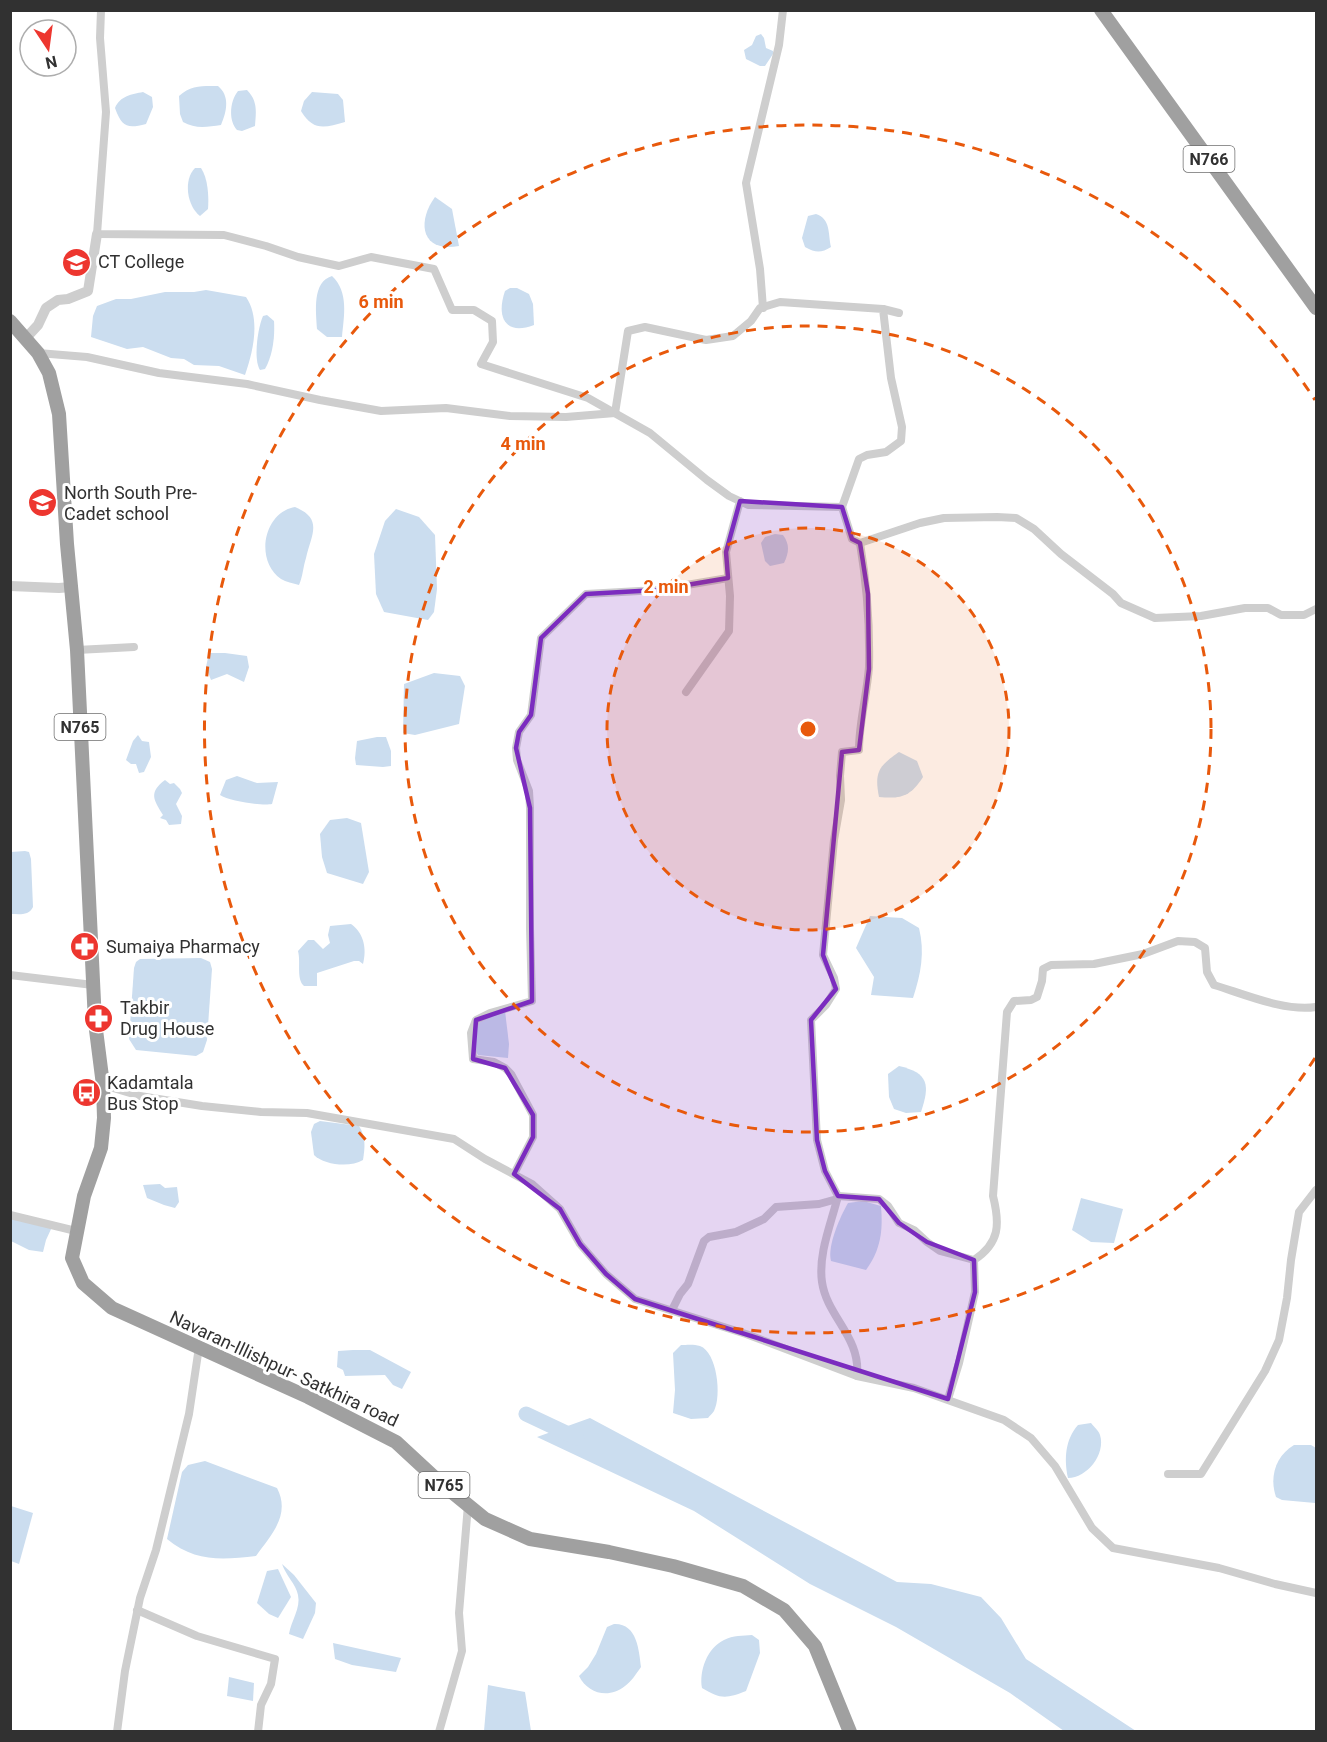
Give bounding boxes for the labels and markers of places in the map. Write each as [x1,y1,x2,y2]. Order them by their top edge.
school or university icon: CT College [61,246,93,278]
place label: CT College [98,251,184,272]
place label: North South Pre- Cadet school [64,482,197,524]
school or university icon: North South Pre- Cadet school [27,487,59,519]
centre of rings [798,719,818,739]
pharmacy icon: Sumaiya Pharmacy [69,931,101,963]
place label: Sumaiya Pharmacy [106,936,260,957]
place label: Takbir Drug House [120,997,214,1039]
pharmacy icon: Takbir Drug House [83,1002,115,1034]
place label: Kadamtala Bus Stop [107,1072,194,1114]
bus stop icon: Kadamtala Bus Stop [70,1077,102,1109]

